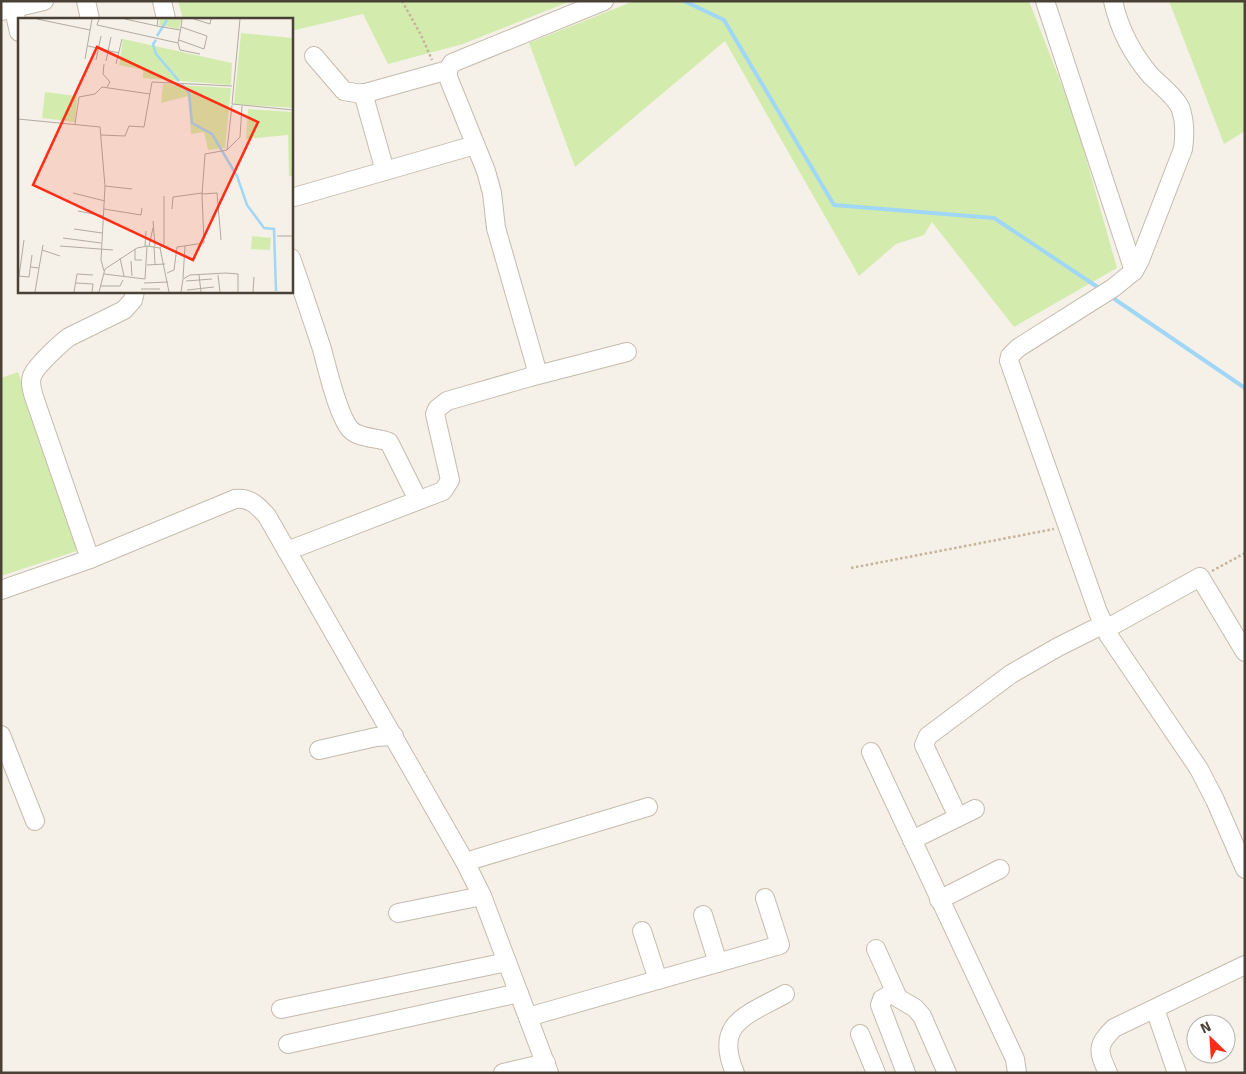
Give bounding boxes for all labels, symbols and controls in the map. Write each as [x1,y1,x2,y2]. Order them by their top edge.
inset map [18,18,292,292]
north arrow [1186,1014,1236,1064]
text: N [1198,1018,1214,1037]

